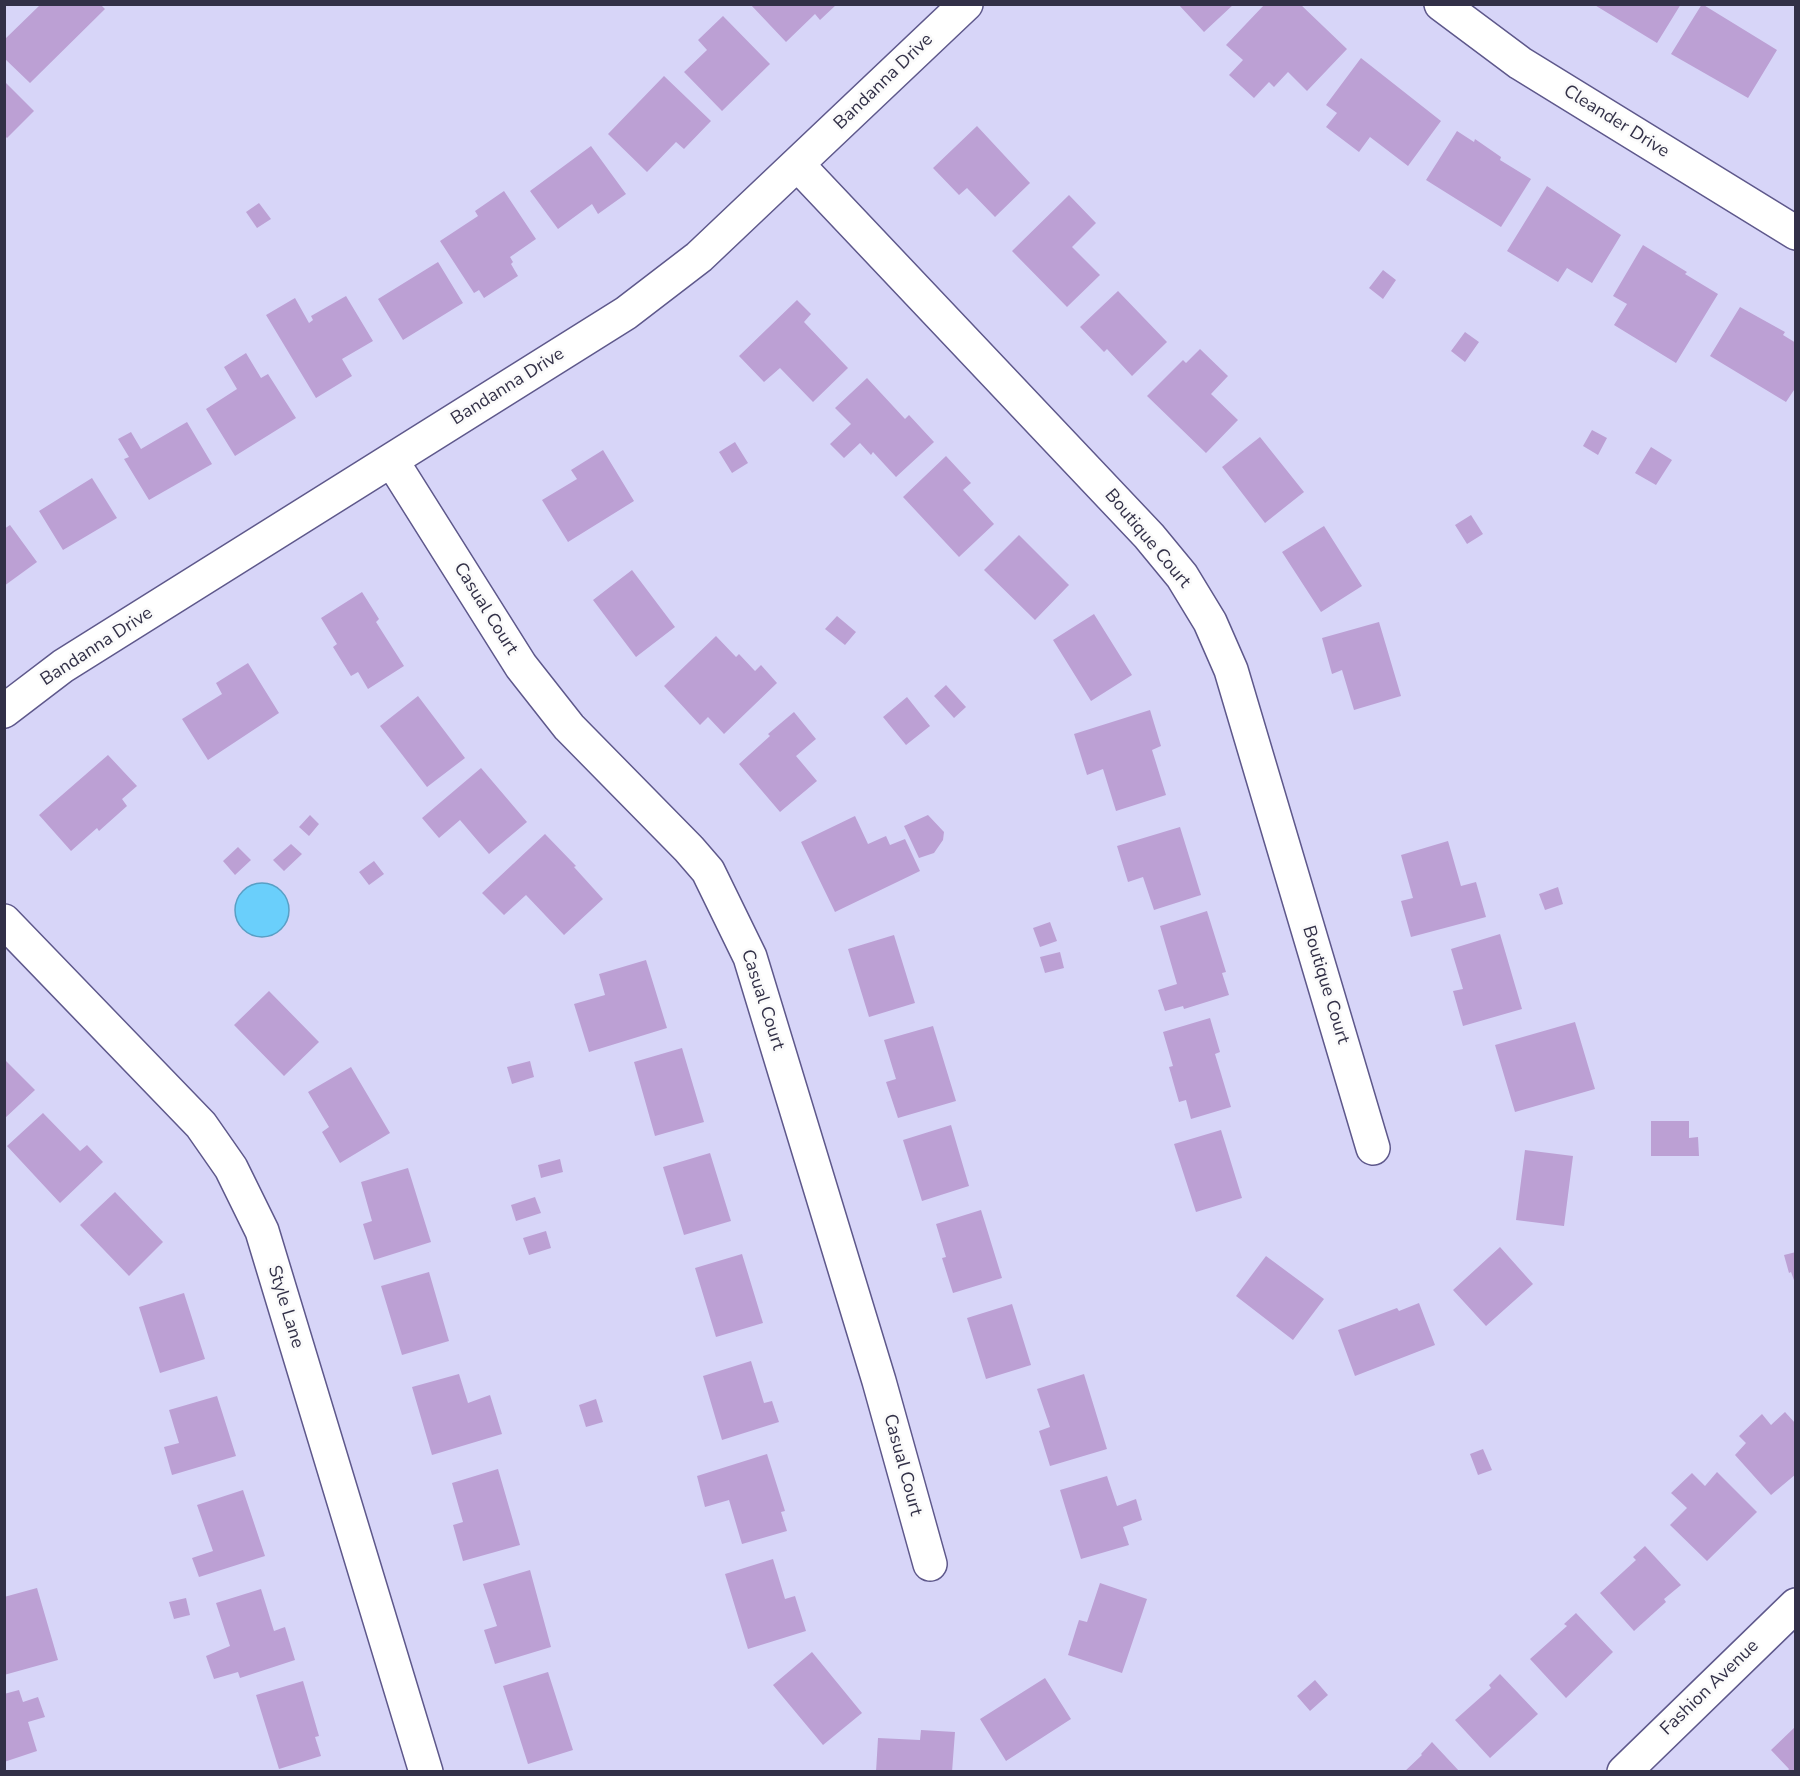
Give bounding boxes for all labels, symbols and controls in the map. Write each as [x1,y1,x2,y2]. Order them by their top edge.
street label: Bandanna Drive [830,29,938,135]
street label: Cleander Drive [1559,81,1673,163]
street label: Bandanna Drive [447,344,569,430]
street label: Boutique Court [1099,485,1195,593]
street label: Casual Court [448,559,522,659]
street label: Bandanna Drive [37,603,157,691]
street label: Boutique Court [1297,923,1353,1047]
street label: Casual Court [736,947,788,1053]
street label: Style Lane [262,1263,308,1351]
street label: Casual Court [878,1412,926,1518]
street label: Fashion Avenue [1656,1636,1764,1740]

